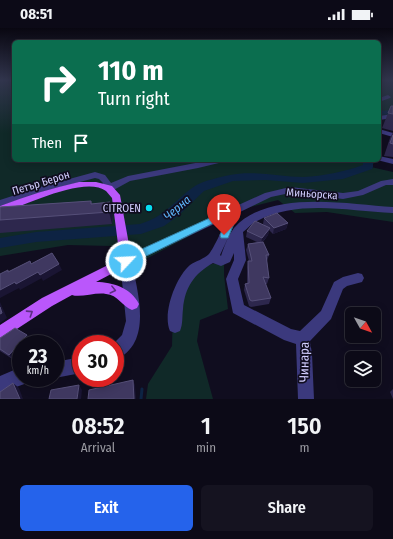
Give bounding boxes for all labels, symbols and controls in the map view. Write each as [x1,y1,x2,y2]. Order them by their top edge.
text: 08:51 [20,5,53,23]
text: 110 m [98,54,164,87]
icon: right [32,56,84,108]
text: Turn right [98,88,170,110]
icon: arrive [70,132,92,154]
text: Then [32,134,62,152]
street label: Петър Берон [11,168,71,198]
street label: Миньорска [286,186,338,202]
water label: Черна [161,193,193,223]
pin [207,194,241,235]
icon: arrive [213,200,235,222]
place label: CITROEN [103,202,141,215]
marker: CITROEN [144,203,154,213]
position arrow [105,240,147,282]
one-way arrow [109,285,116,294]
north arrow [345,307,381,343]
map controls [345,307,381,387]
one-way arrow [26,310,33,317]
speed limit sign: 30 [72,335,124,387]
street label: Чинара [296,342,312,382]
text: 23 [29,344,47,368]
button: layers [345,351,381,387]
text: km/h [27,365,49,377]
text: 08:52 [71,412,125,440]
text: 1 [201,412,211,440]
text: 150 [287,412,322,440]
text: Arrival [81,440,115,455]
text: min [196,440,216,455]
text: m [299,440,309,455]
button: Exit [20,485,193,531]
button: Share [201,485,373,531]

